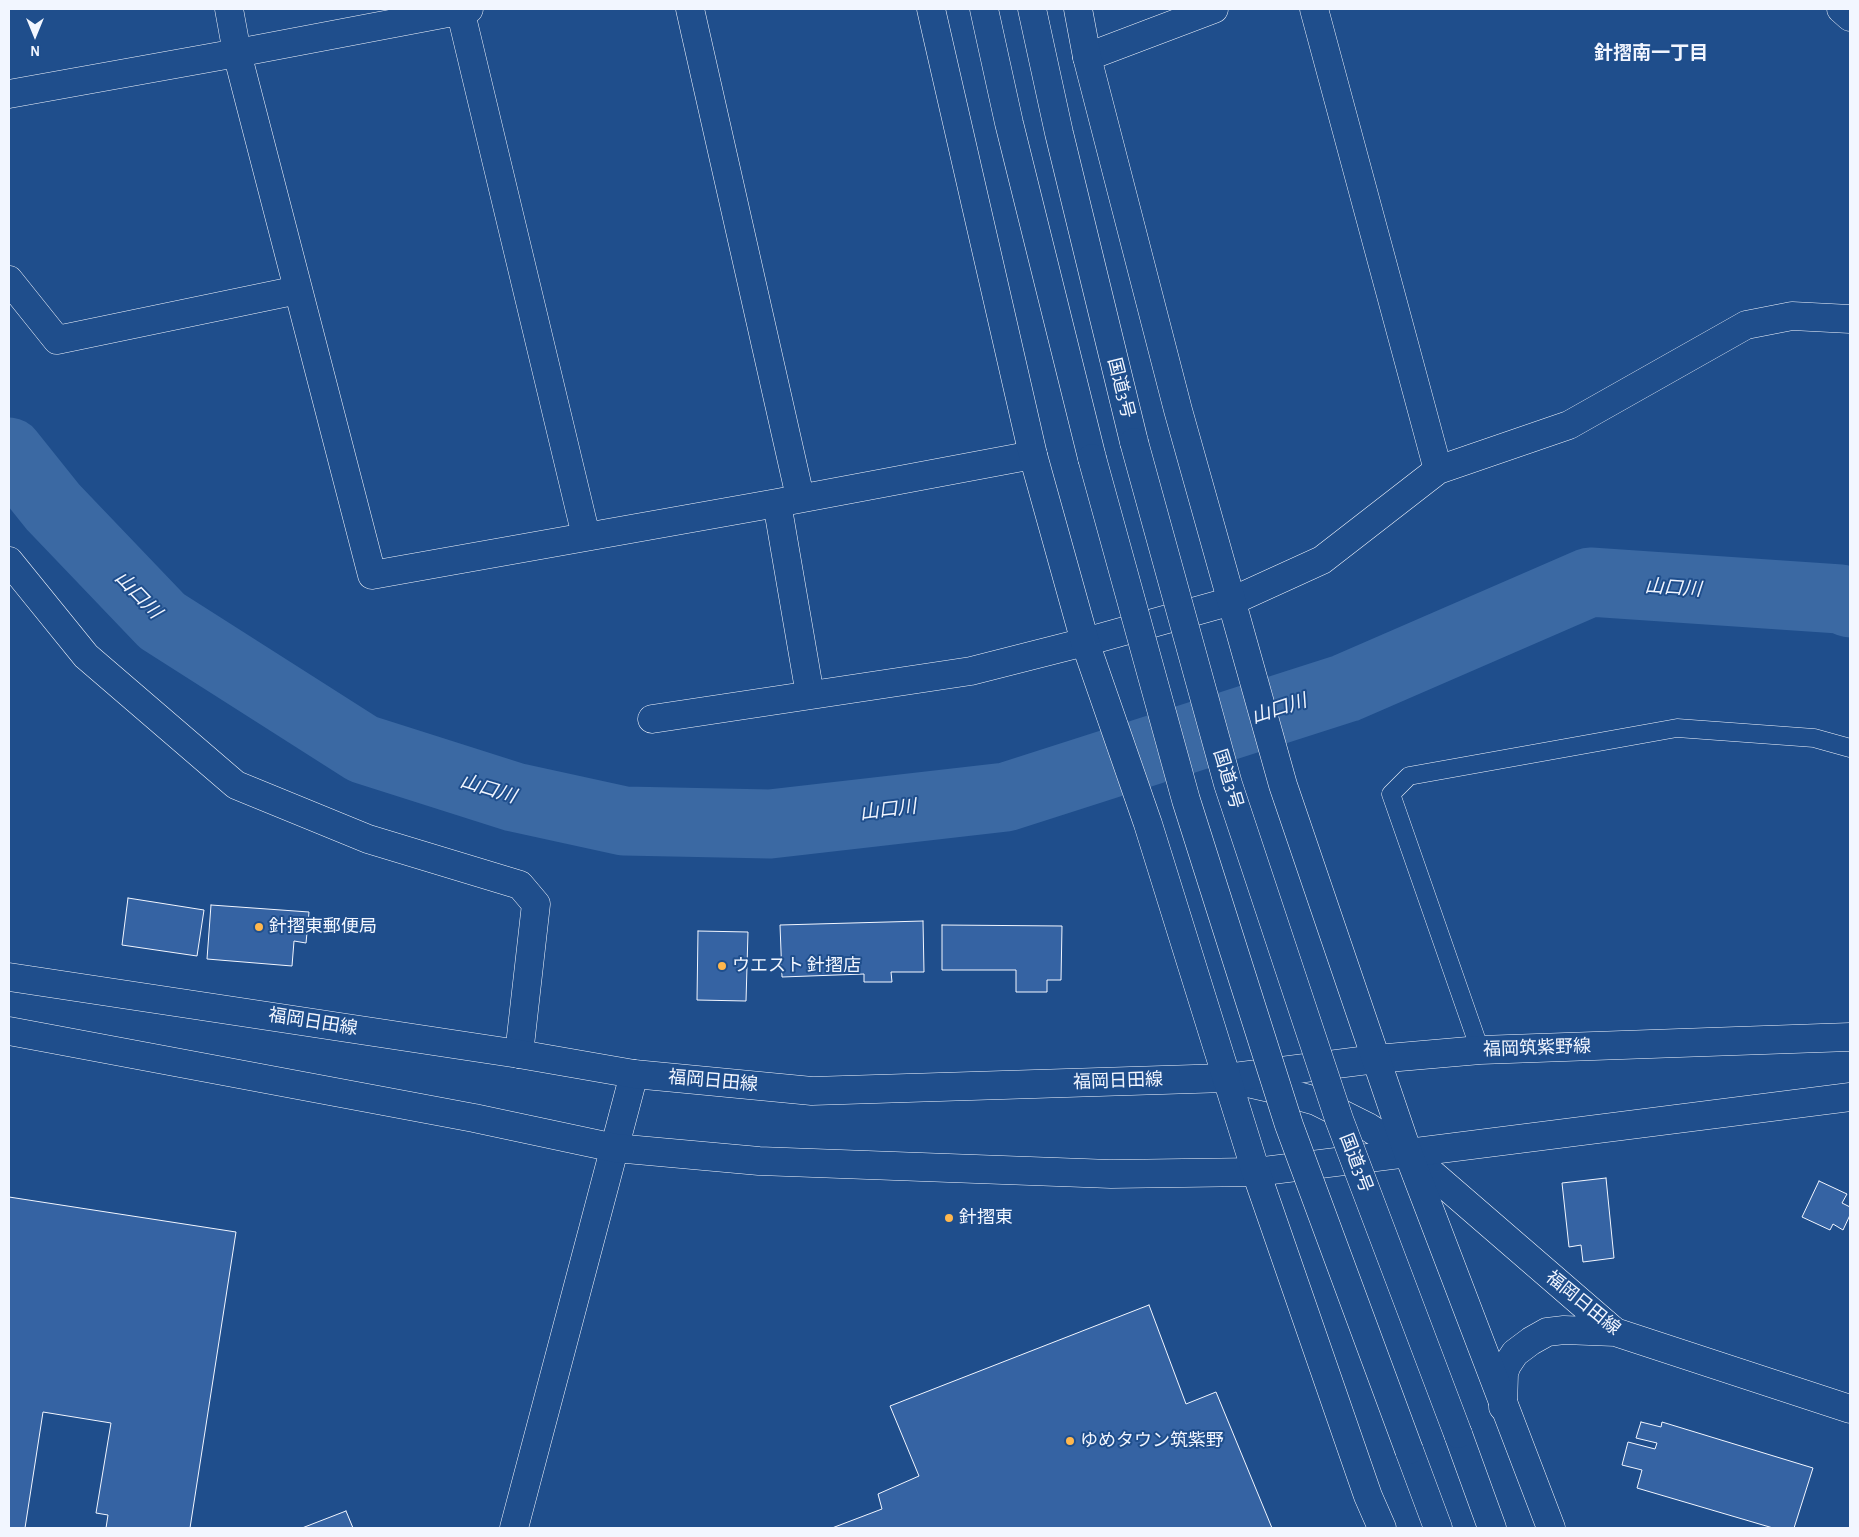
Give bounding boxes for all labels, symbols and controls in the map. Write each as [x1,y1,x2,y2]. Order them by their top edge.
north arrow [10,10,60,60]
district label: 針摺南一丁目 [1594,42,1708,64]
text: N [30,43,40,57]
street label: 国道3号 [1103,356,1139,420]
water label: 山口川 [110,567,166,623]
water label: 山口川 [1644,575,1702,601]
water label: 山口川 [1248,689,1310,729]
street label: 国道3号 [1209,746,1247,812]
water label: 山口川 [457,770,519,808]
water label: 山口川 [858,795,918,825]
place label: 針摺東郵便局 [269,916,377,938]
marker: 針摺東郵便局 [253,921,265,933]
place label: ウエスト 針摺店 [732,955,861,977]
marker: ウエスト 針摺店 [716,960,728,972]
street label: 福岡日田線 [267,1004,359,1040]
street label: 福岡筑紫野線 [1483,1035,1591,1061]
street label: 福岡日田線 [667,1066,759,1096]
street label: 福岡日田線 [1073,1069,1163,1093]
street label: 国道3号 [1335,1130,1377,1196]
place label: 針摺東 [959,1207,1013,1229]
marker: 針摺東 [943,1212,955,1224]
street label: 福岡日田線 [1541,1266,1625,1340]
place label: ゆめタウン筑紫野 [1080,1430,1224,1452]
marker: ゆめタウン筑紫野 [1064,1435,1076,1447]

